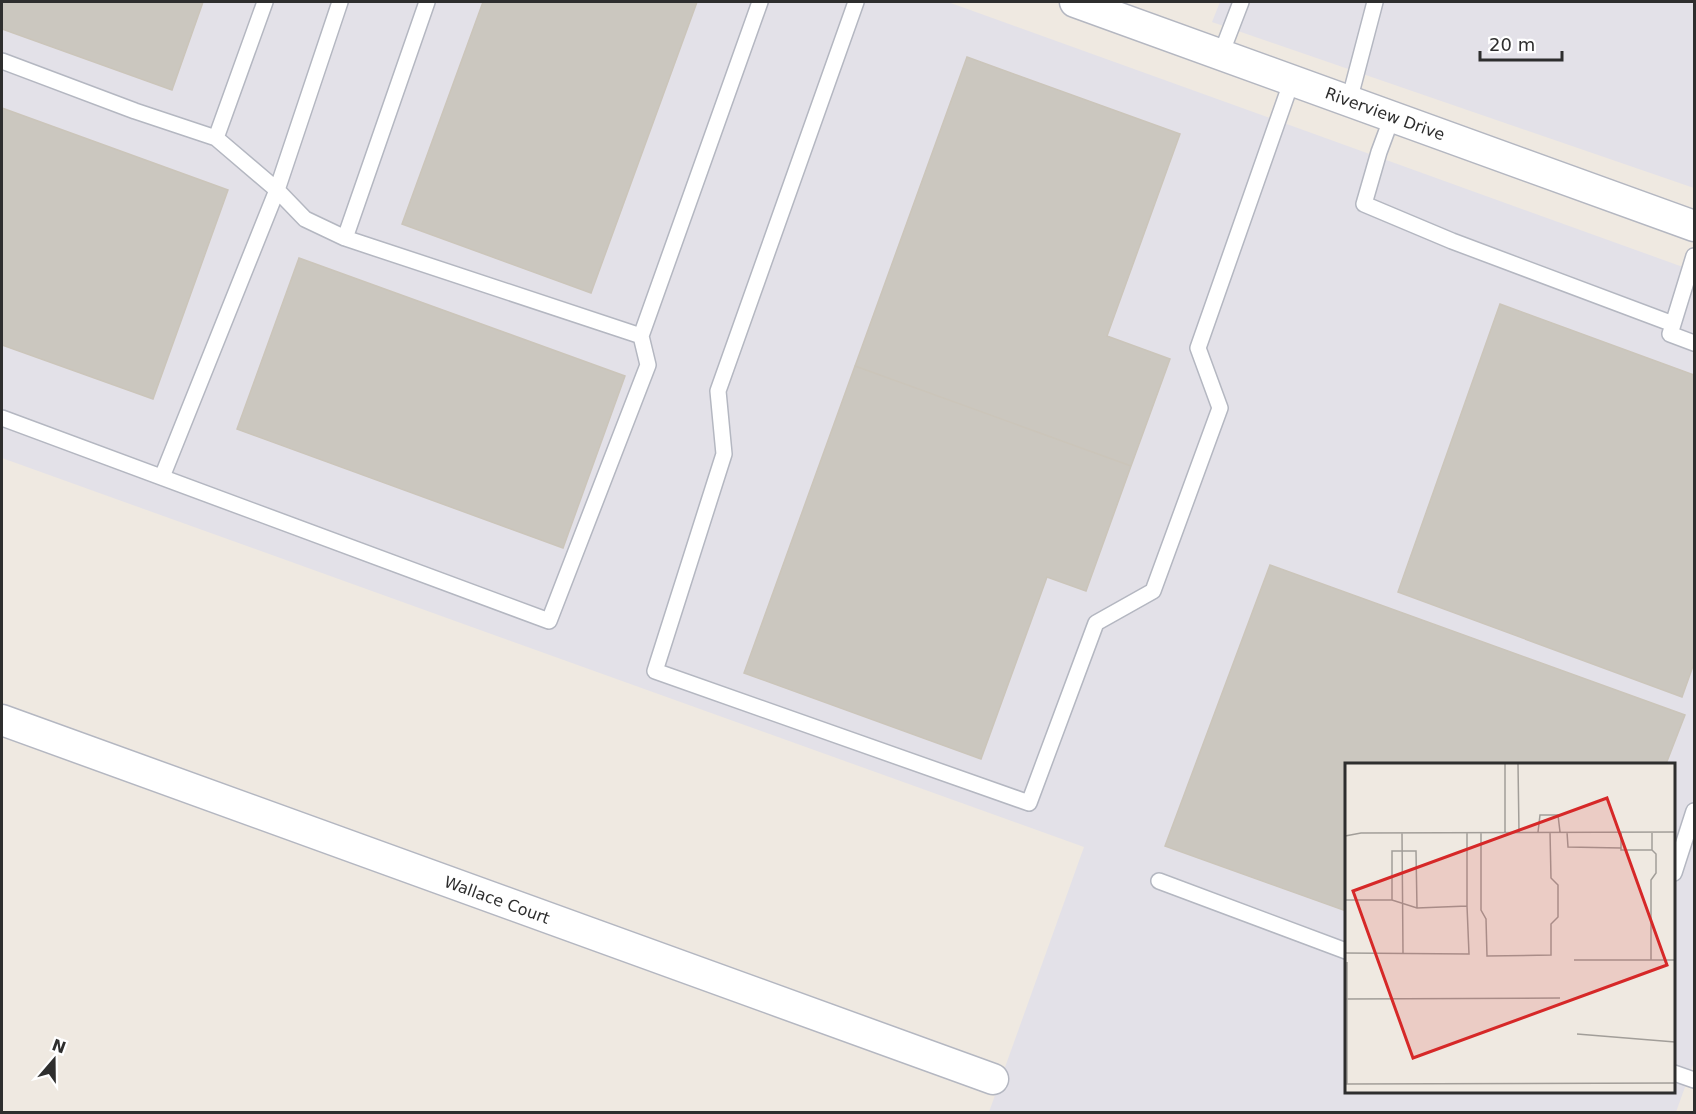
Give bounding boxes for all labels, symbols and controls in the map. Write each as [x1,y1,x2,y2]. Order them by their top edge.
scale bar [1480,24,1562,62]
text: 20 m [1489,34,1535,55]
street label: Riverview Drive [1323,84,1447,144]
inset map [1345,763,1675,1093]
street label: Wallace Court [442,872,552,928]
north arrow [24,1030,84,1090]
text: N [49,1035,69,1058]

